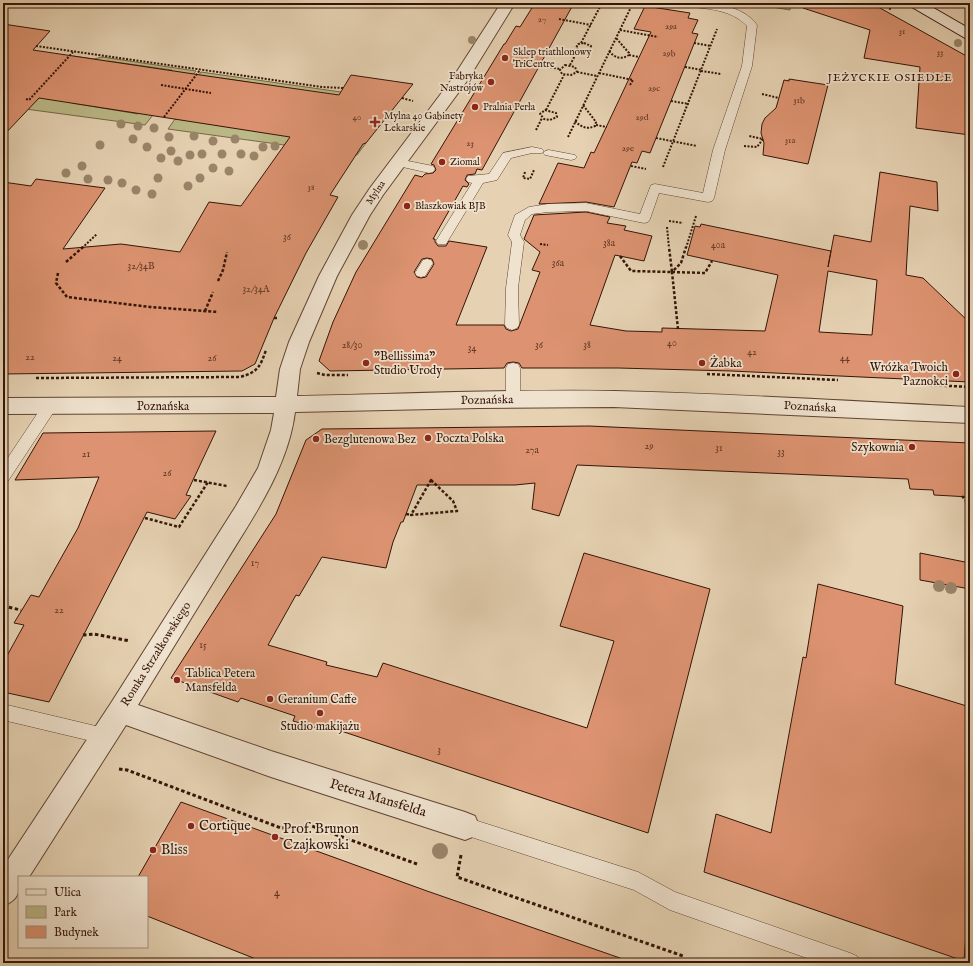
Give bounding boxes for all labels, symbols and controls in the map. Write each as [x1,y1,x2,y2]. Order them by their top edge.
house number: 27 [538,14,546,25]
house number: 29a [665,21,677,32]
house number: 31 [899,26,905,37]
place label: Sklep triathlonowy TriCentre [513,46,591,71]
house number: 33 [937,47,943,58]
house number: 29b [663,48,676,59]
marker: Sklep triathlonowy TriCentre [500,53,510,63]
place label: Fabryka Nastrojów [440,70,484,95]
district label: JEŻYCKIE OSIEDLE [825,71,953,85]
marker: Fabryka Nastrojów [486,77,496,87]
house number: 29c [648,83,660,94]
house number: 31b [793,95,805,106]
place label: Pralnia Perła [483,101,536,114]
marker: Pralnia Perła [470,102,480,112]
place label: Mylna 40 Gabinety Lekarskie [384,110,463,135]
house number: 40 [353,112,361,123]
house number: 29d [636,112,649,123]
marker: Mylna 40 Gabinety Lekarskie [369,116,381,128]
house number: 31a [785,135,795,146]
house number: 23 [466,138,474,149]
house number: 29e [622,143,634,154]
place label: Ziomal [450,156,480,169]
marker: Ziomal [437,157,447,167]
street label: Mylna [363,178,389,208]
house number: 38 [308,182,315,193]
place label: Błaszkowiak BJB [415,200,486,213]
marker: Błaszkowiak BJB [402,201,412,211]
house number: 36 [283,231,292,244]
house number: 38a [603,237,616,250]
house number: 40a [711,239,726,252]
house number: 36a [552,257,565,270]
house number: 32/34B [127,260,155,273]
house number: 32/34A [242,283,270,296]
house number: 40 [667,337,677,350]
house number: 28/30 [342,339,362,352]
house number: 36 [535,339,544,352]
house number: 38 [583,339,591,352]
house number: 34 [468,342,476,355]
house number: 42 [747,346,757,359]
place label: "Bellissima" Studio Urody [374,349,442,378]
house number: 22 [25,351,35,364]
house number: 24 [112,352,122,365]
house number: 26 [208,352,217,365]
house number: 44 [840,352,850,365]
place label: Żabka [710,355,742,371]
marker: "Bellissima" Studio Urody [361,358,371,368]
marker: Żabka [697,358,707,368]
place label: Wróżka Twoich Paznokci [870,360,949,389]
marker: Wróżka Twoich Paznokci [951,369,961,379]
street label: Poznańska [461,392,514,408]
street label: Poznańska [783,398,837,416]
street label: Poznańska [137,399,190,414]
place label: Poczta Polska [436,431,505,446]
place label: Bezglutenowa Bez [324,432,416,447]
marker: Poczta Polska [423,433,433,443]
marker: Bezglutenowa Bez [311,434,321,444]
house number: 29 [644,440,654,453]
place label: Szykownia [851,440,905,455]
house number: 31 [715,442,723,455]
marker: Szykownia [907,442,917,452]
house number: 27a [525,444,539,457]
house number: 33 [777,446,785,459]
house number: 21 [82,448,90,461]
house number: 26 [163,467,172,480]
house number: 17 [251,557,260,570]
street label: Romka Strzałkowskiego [118,598,195,709]
house number: 22 [54,604,64,617]
house number: 15 [199,639,207,652]
place label: Tablica Petera Mansfelda [185,666,256,695]
marker: Tablica Petera Mansfelda [172,675,182,685]
place label: Geranium Caffe [278,692,357,707]
marker: Geranium Caffe [265,694,275,704]
marker: Studio makijażu [315,708,325,718]
place label: Studio makijażu [281,719,359,734]
house number: 3 [437,744,441,757]
street label: Petera Mansfelda [327,775,429,822]
place label: Cortique [199,817,251,835]
place label: Prof. Brunon Czajkowski [283,820,359,854]
marker: Cortique [186,821,196,831]
marker: Prof. Brunon Czajkowski [270,832,280,842]
place label: Bliss [161,841,188,859]
marker: Bliss [148,845,158,855]
legend [18,876,148,948]
text: Ulica [54,885,82,900]
house number: 4 [274,885,280,900]
text: Park [54,905,77,920]
text: Budynek [54,925,99,940]

